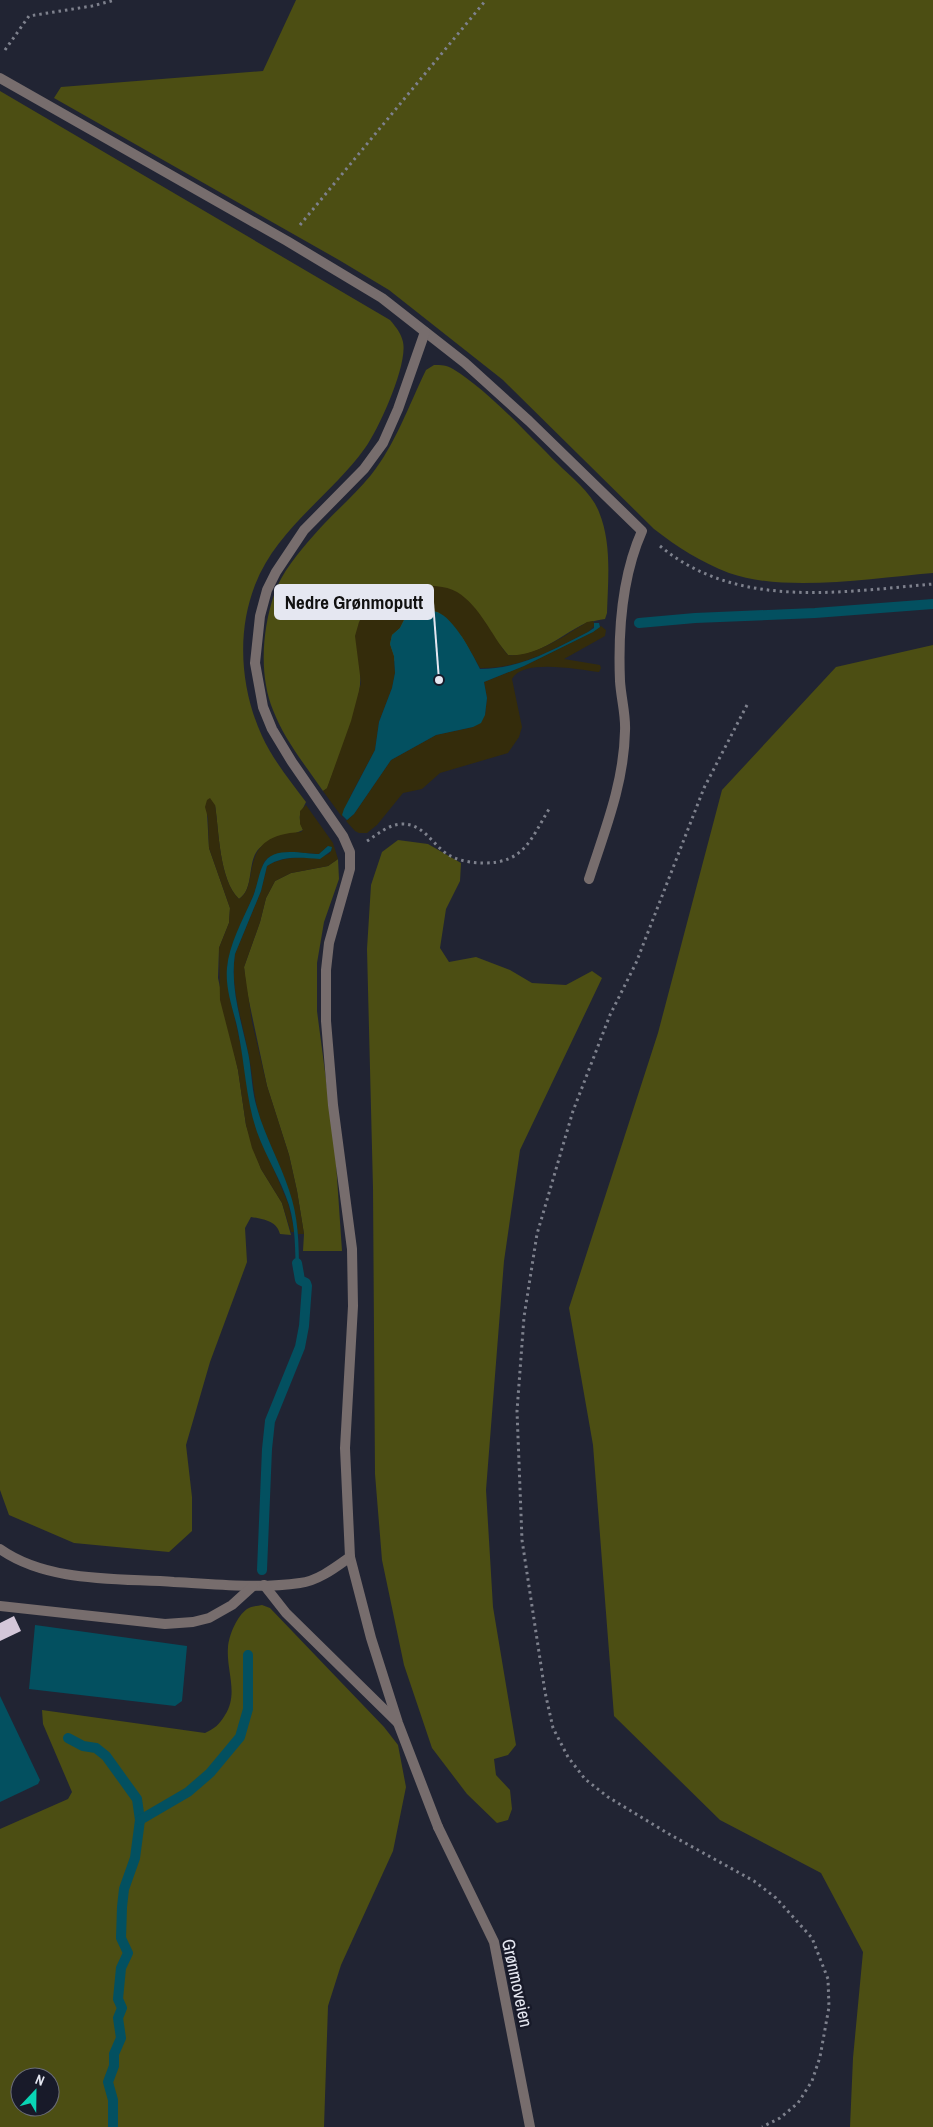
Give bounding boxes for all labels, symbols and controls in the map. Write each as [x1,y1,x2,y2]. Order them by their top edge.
callout: Nedre Grønmoputt [275,585,433,619]
text: Nedre Grønmoputt [285,589,423,615]
street label: Grønmoveien [496,1937,539,2029]
north arrow [10,2067,60,2117]
text: N [33,2070,47,2090]

